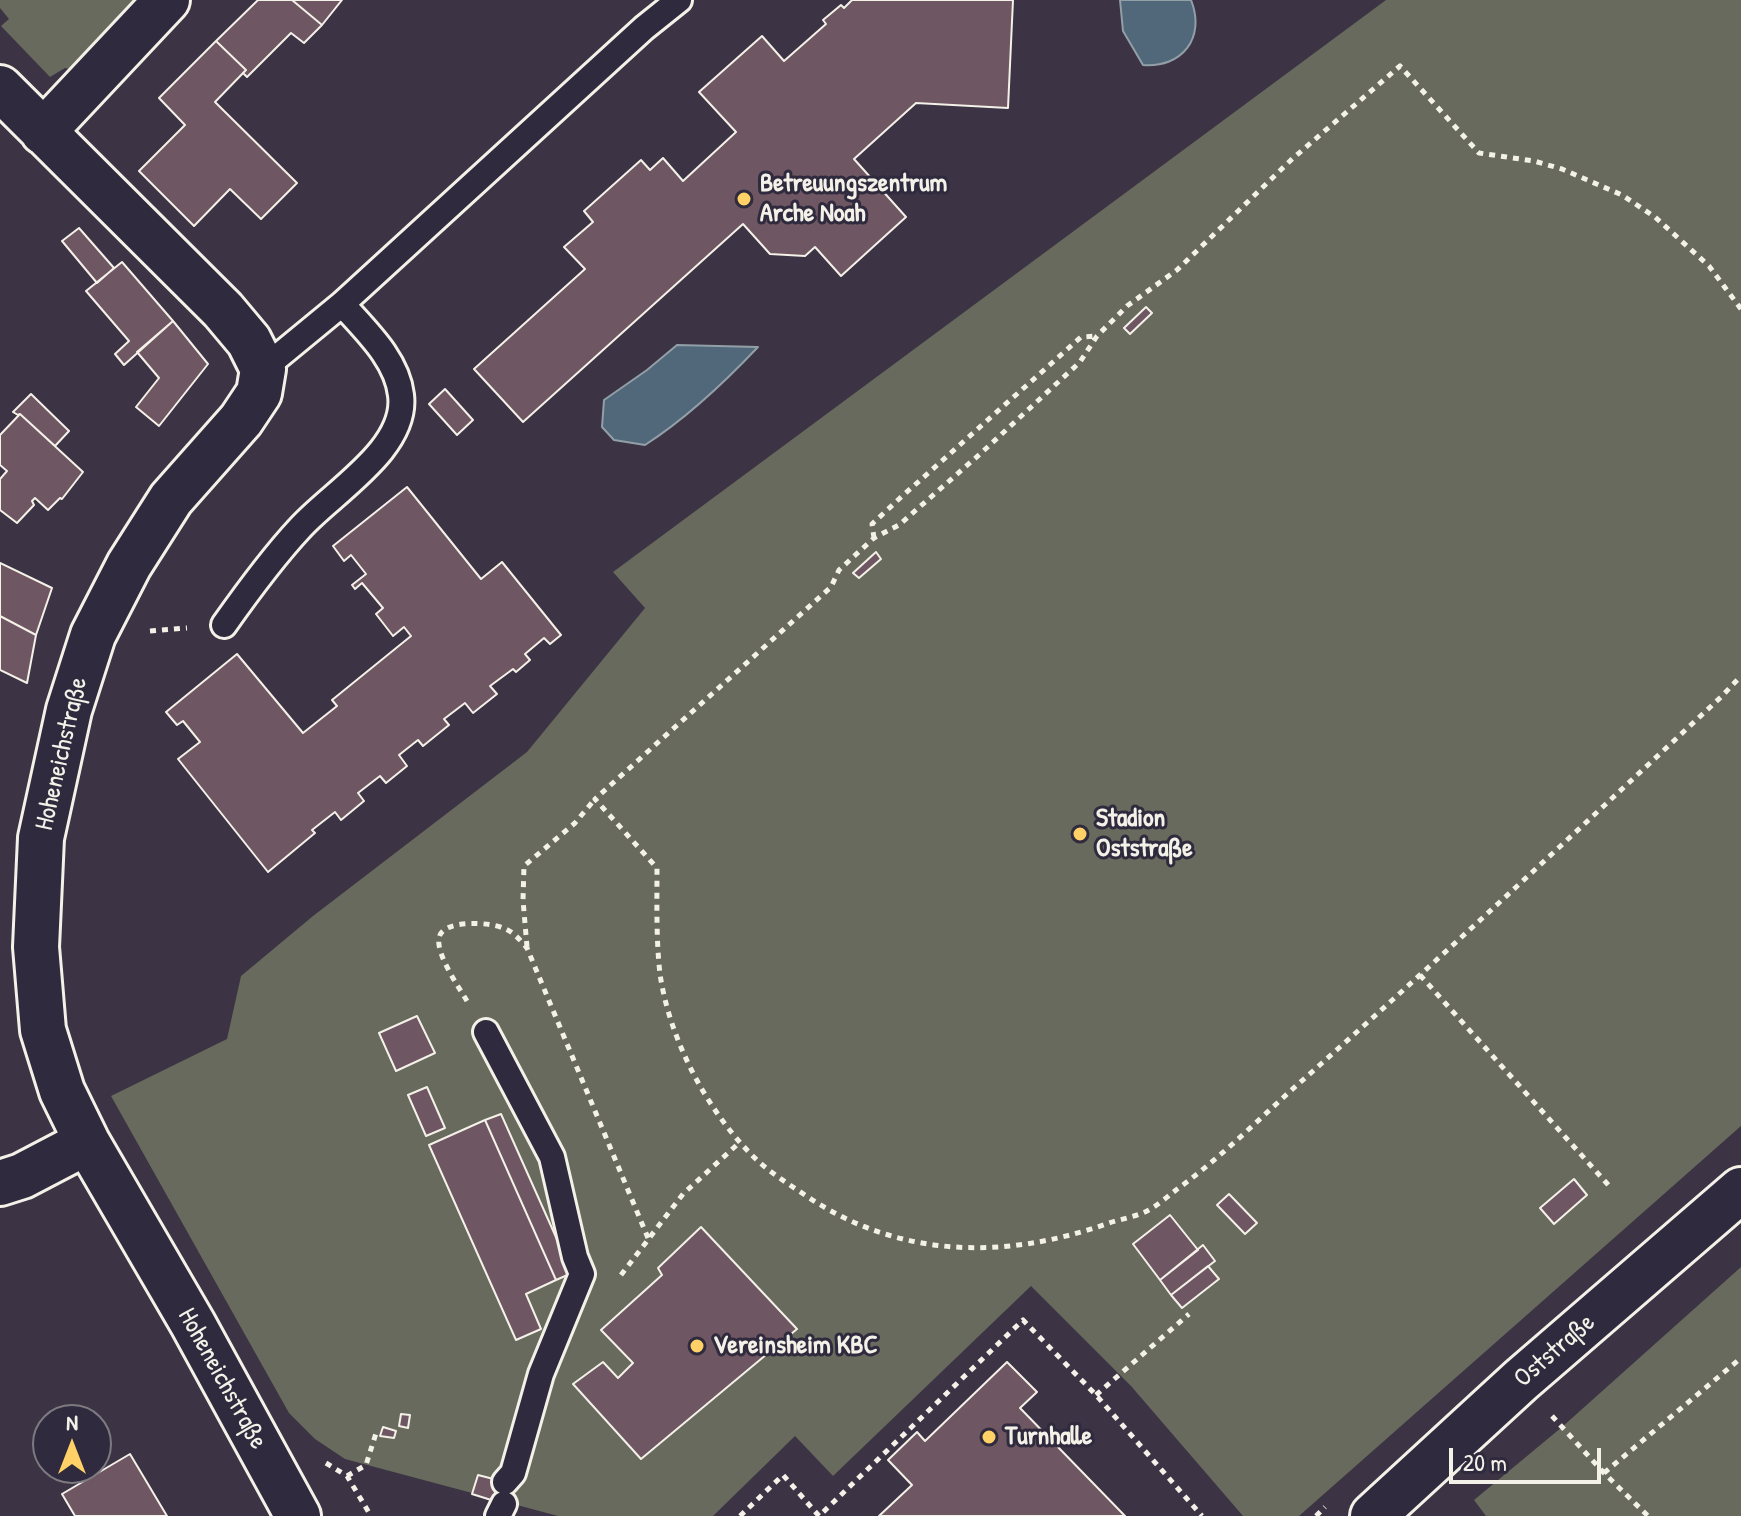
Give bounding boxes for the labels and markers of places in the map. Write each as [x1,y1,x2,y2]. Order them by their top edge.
place label: Betreuungszentrum Arche Noah [760,168,947,230]
marker: Betreuungszentrum Arche Noah [735,190,753,208]
place label: Stadion Oststraße [1096,803,1193,864]
marker: Stadion Oststraße [1071,825,1089,843]
place label: Vereinsheim KBC [713,1330,878,1362]
marker: Vereinsheim KBC [688,1337,706,1355]
place label: Turnhalle [1005,1421,1092,1453]
marker: Turnhalle [980,1428,998,1446]

